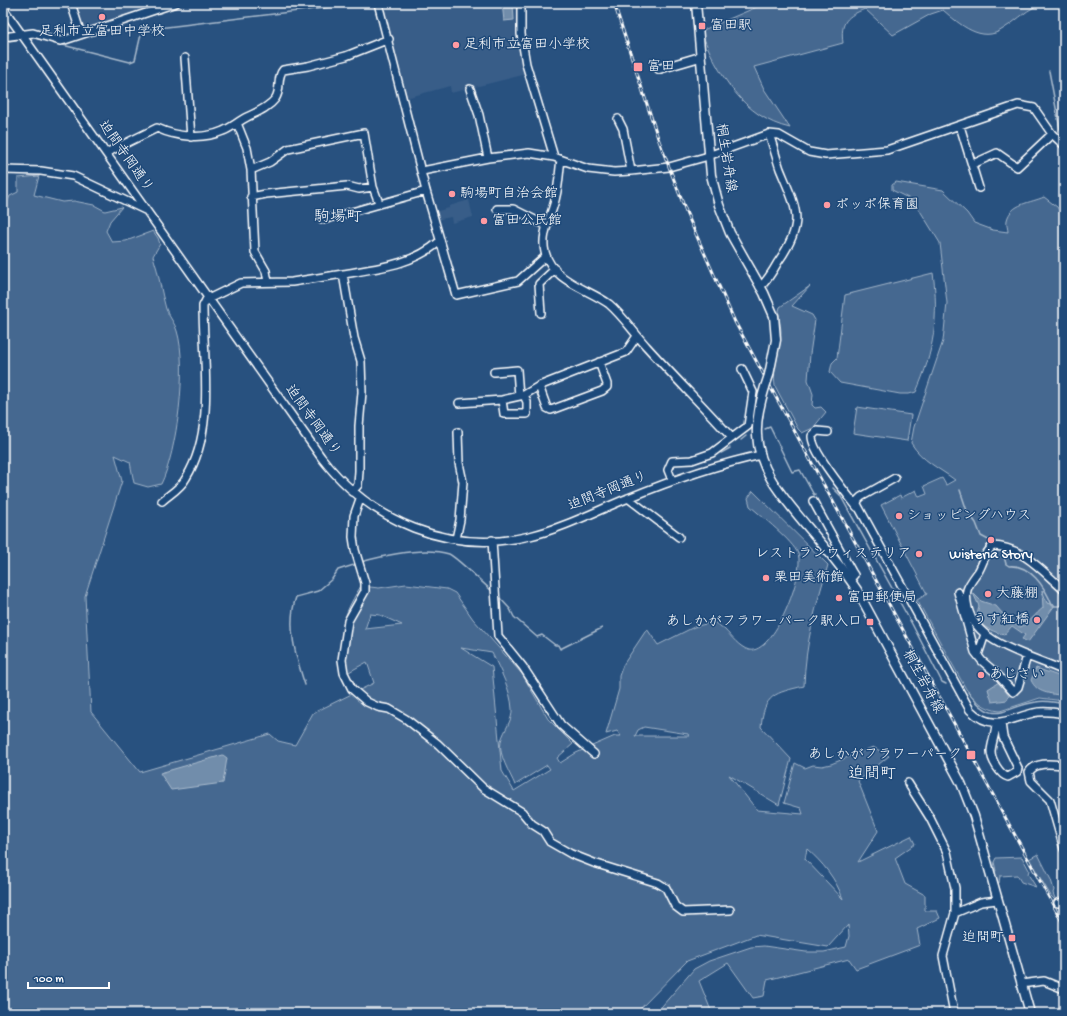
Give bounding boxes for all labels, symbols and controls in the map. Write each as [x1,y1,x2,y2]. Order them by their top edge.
marker: 足利市立富田中学校 [97,12,107,22]
place label: 富田駅 [710,18,752,35]
marker: 富田駅 [697,21,707,31]
place label: 足利市立富田中学校 [39,24,165,41]
place label: 足利市立富田小学校 [464,37,590,54]
marker: 足利市立富田小学校 [451,40,461,50]
place label: 富田 [647,59,675,76]
marker: 富田 [632,61,644,73]
street label: 迫間寺岡通り [94,118,156,196]
street label: 桐生岩舟線 [711,122,739,194]
place label: 駒場町自治会館 [460,185,558,203]
marker: 駒場町自治会館 [447,189,457,199]
place label: ポッポ保育園 [835,197,919,214]
marker: ポッポ保育園 [822,200,832,210]
district label: 駒場町 [314,208,362,228]
place label: 富田公民館 [492,213,562,230]
marker: 富田公民館 [479,216,489,226]
street label: 迫間寺岡通り [280,382,344,460]
street label: 迫間寺岡通り [566,468,650,516]
place label: ショッピングハウス [907,508,1031,525]
marker: ショッピングハウス [894,511,904,521]
marker: Wisteria Story [986,535,996,545]
place label: レストランウィステリア [755,546,911,563]
place label: Wisteria Story [949,547,1033,564]
marker: レストランウィステリア [914,549,924,559]
place label: 栗田美術館 [774,570,844,587]
marker: 栗田美術館 [761,573,771,583]
place label: 大藤棚 [996,586,1038,603]
marker: 大藤棚 [983,589,993,599]
place label: 富田郵便局 [847,590,917,607]
marker: 富田郵便局 [834,593,844,603]
place label: うす紅橋 [973,612,1029,629]
place label: あしかがフラワーパーク駅入口 [666,614,862,631]
marker: うす紅橋 [1032,615,1042,625]
marker: あしかがフラワーパーク駅入口 [865,617,875,627]
street label: 桐生岩舟線 [898,647,946,717]
place label: あじさい [989,667,1045,684]
marker: あじさい [976,670,986,680]
place label: あしかがフラワーパーク [808,747,962,764]
marker: あしかがフラワーパーク [965,749,977,761]
district label: 迫間町 [848,764,896,785]
place label: 迫間町 [962,930,1004,947]
marker: 迫間町 [1007,933,1017,943]
scale bar [28,964,109,990]
text: 100 m [33,973,64,987]

